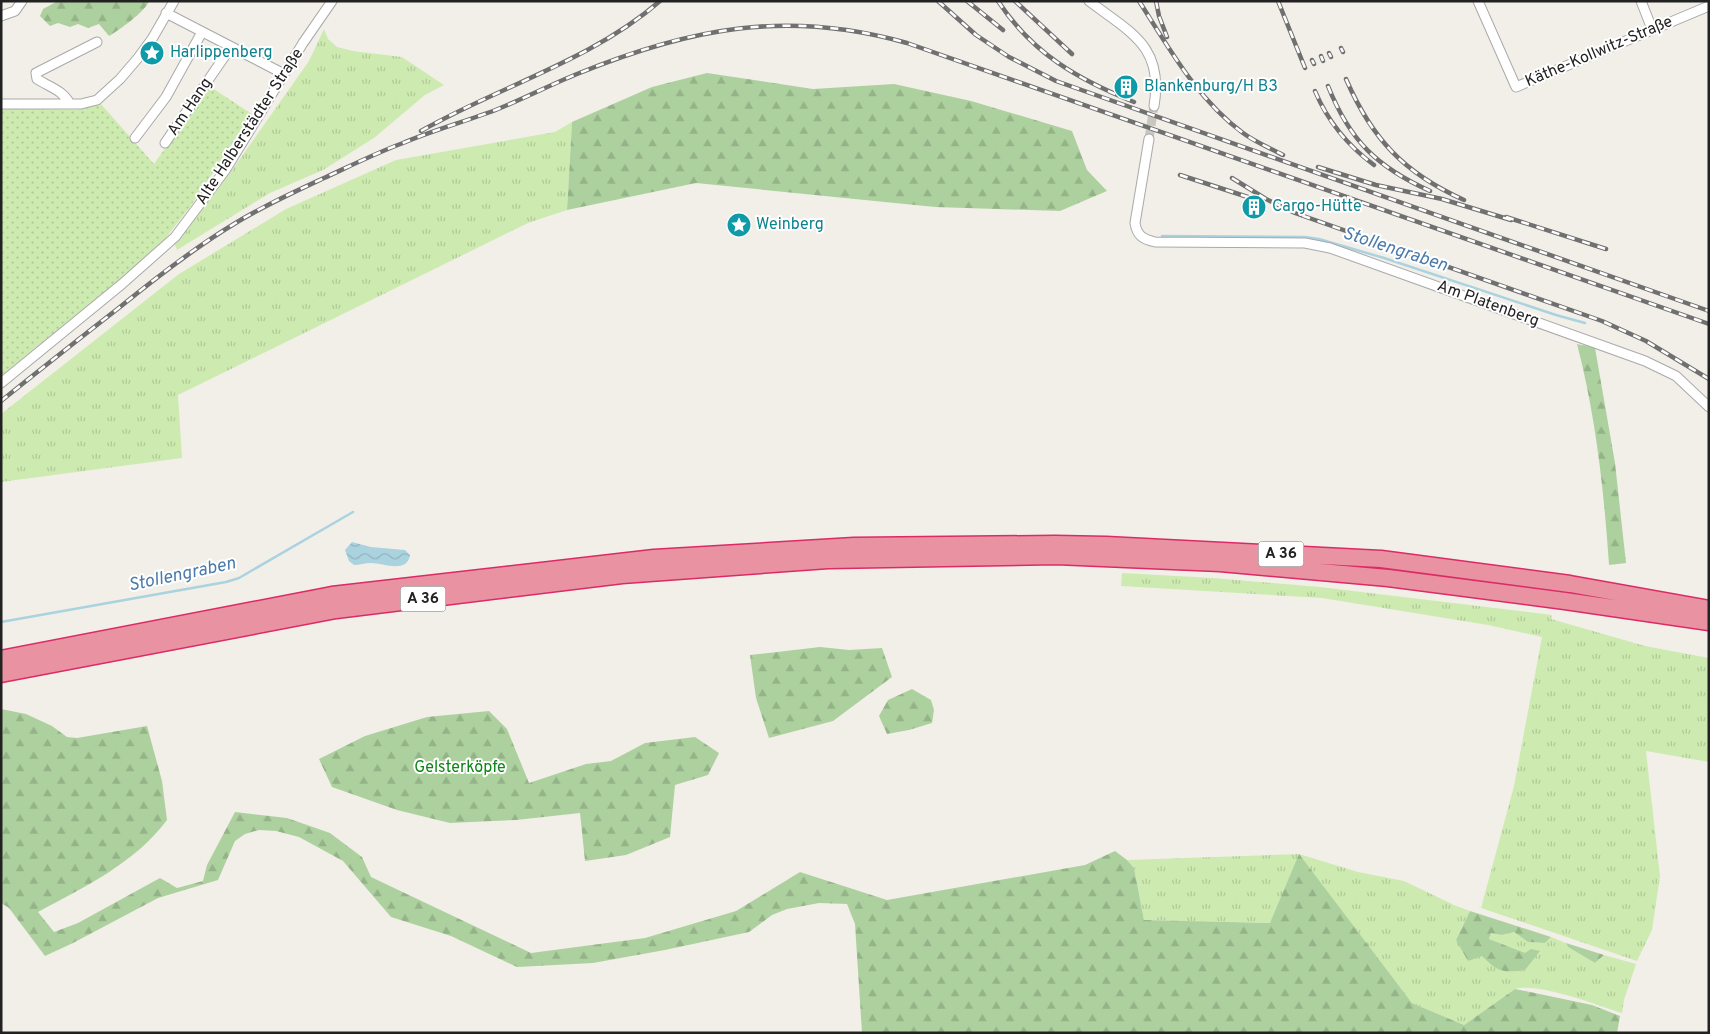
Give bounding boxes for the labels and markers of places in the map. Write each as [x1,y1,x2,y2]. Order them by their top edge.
place icon: Harlippenberg [139,40,165,66]
place label: Harlippenberg [170,43,273,63]
building icon: Blankenburg/H B3 [1113,74,1139,100]
place label: Blankenburg/H B3 [1144,77,1278,97]
building icon: Cargo-Hütte [1241,194,1267,220]
place label: Cargo-Hütte [1272,197,1362,217]
place icon: Weinberg [726,212,752,238]
place label: Weinberg [756,215,824,235]

